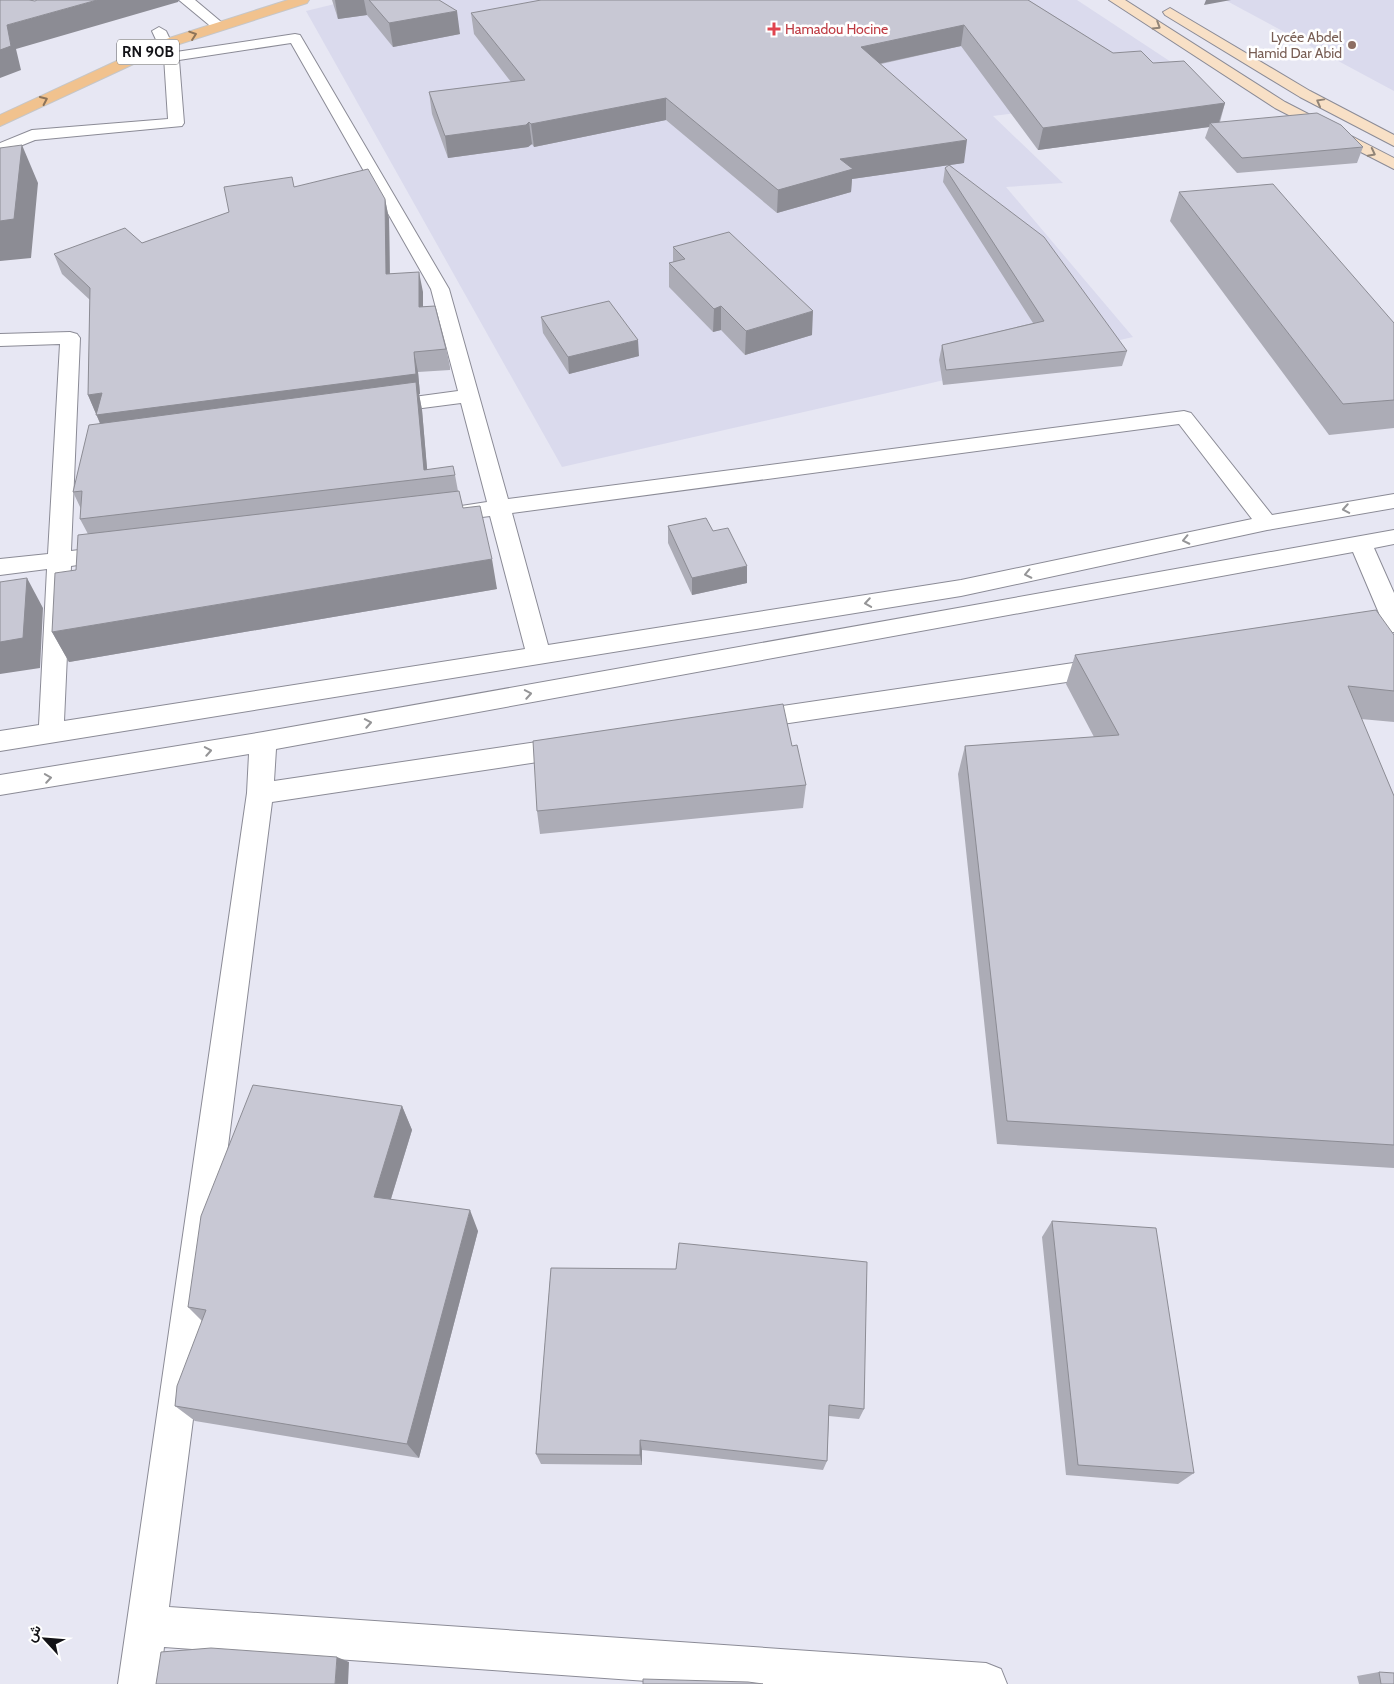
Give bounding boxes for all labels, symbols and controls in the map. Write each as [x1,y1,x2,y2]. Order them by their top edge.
one-way arrow [1152,19,1161,29]
place label: Hamadou Hocine [785,20,888,38]
marker: Hamadou Hocine [767,22,781,36]
place label: Lycée Abdel Hamid Dar Abid [1248,28,1343,62]
one-way arrow [188,31,196,41]
marker: Lycée Abdel Hamid Dar Abid [1346,39,1358,51]
road number: RN 90B [117,40,179,64]
one-way arrow [39,96,48,106]
one-way arrow [1316,98,1325,108]
one-way arrow [1367,147,1376,157]
one-way arrow [1342,504,1350,514]
one-way arrow [1182,535,1191,545]
one-way arrow [1023,568,1032,579]
one-way arrow [863,597,871,608]
one-way arrow [524,690,533,700]
one-way arrow [364,718,373,728]
one-way arrow [204,747,213,757]
one-way arrow [44,773,52,783]
north arrow [20,1614,70,1664]
text: ش [22,1622,45,1645]

